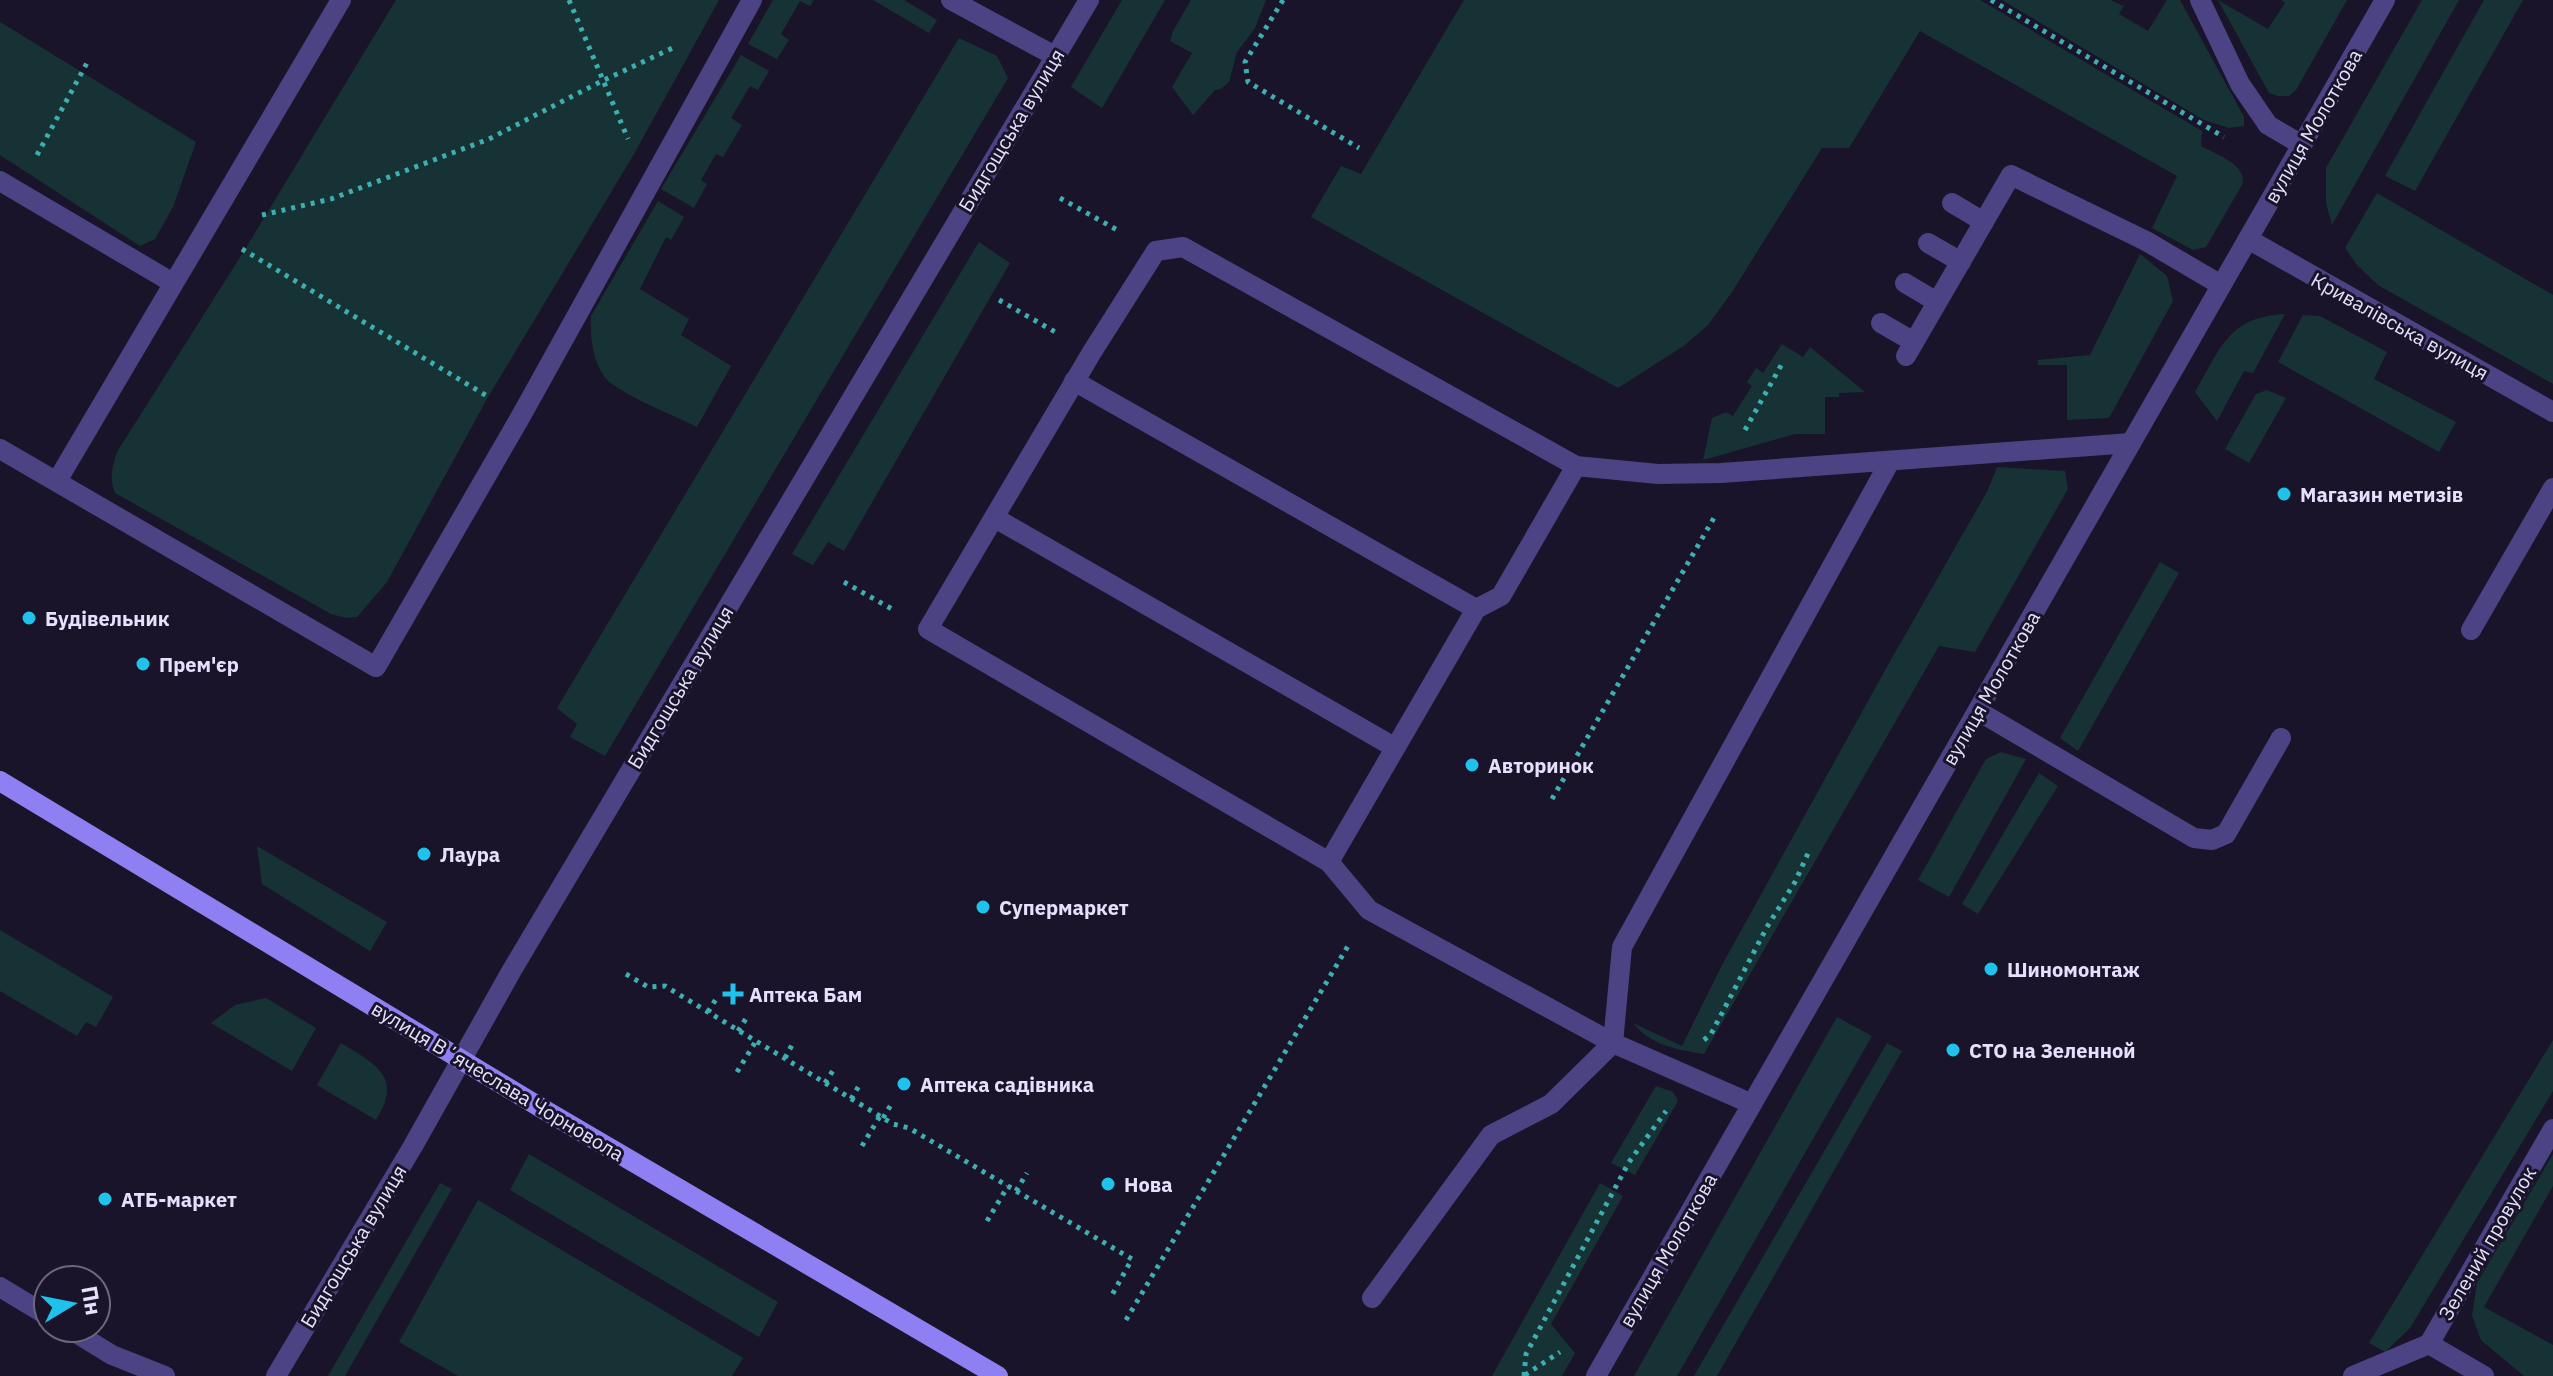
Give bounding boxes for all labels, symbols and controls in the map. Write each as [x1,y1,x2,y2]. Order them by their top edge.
street label: Бидгощська вулиця [952,44,1070,216]
street label: вулиця Молоткова [2258,44,2368,208]
street label: Кривалівська вулиця [2306,266,2494,386]
place label: Магазин метизів [2300,481,2463,508]
marker: Магазин метизів [2275,485,2293,503]
street label: Бидгощська вулиця [621,601,739,773]
place label: Будівельник [45,605,170,632]
street label: вулиця Молоткова [1936,606,2046,770]
marker: Будівельник [20,609,38,627]
place label: Прем'єр [159,651,239,678]
marker: Прем'єр [134,655,152,673]
place label: Авторинок [1488,752,1594,779]
marker: Авторинок [1463,756,1481,774]
place label: Лаура [440,841,500,868]
marker: Лаура [415,845,433,863]
place label: Супермаркет [999,894,1129,921]
marker: Супермаркет [974,898,992,916]
place label: Шиномонтаж [2007,956,2140,983]
marker: Шиномонтаж [1982,960,2000,978]
place label: Аптека Бам [749,981,862,1008]
marker: Аптека Бам [724,985,742,1003]
street label: вулиця Вʼячеслава Чорновола [367,995,630,1167]
place label: СТО на Зеленной [1969,1037,2135,1064]
marker: СТО на Зеленной [1944,1041,1962,1059]
place label: Аптека садівника [920,1071,1094,1098]
marker: Аптека садівника [895,1075,913,1093]
street label: Бидгощська вулиця [294,1160,412,1332]
street label: Зелений провулок [2432,1161,2542,1325]
street label: вулиця Молоткова [1613,1168,1723,1332]
place label: Нова [1124,1171,1173,1198]
marker: Нова [1099,1175,1117,1193]
place label: АТБ-маркет [121,1186,237,1213]
marker: АТБ-маркет [96,1190,114,1208]
north arrow [32,1264,112,1344]
text: Пн [75,1284,109,1317]

